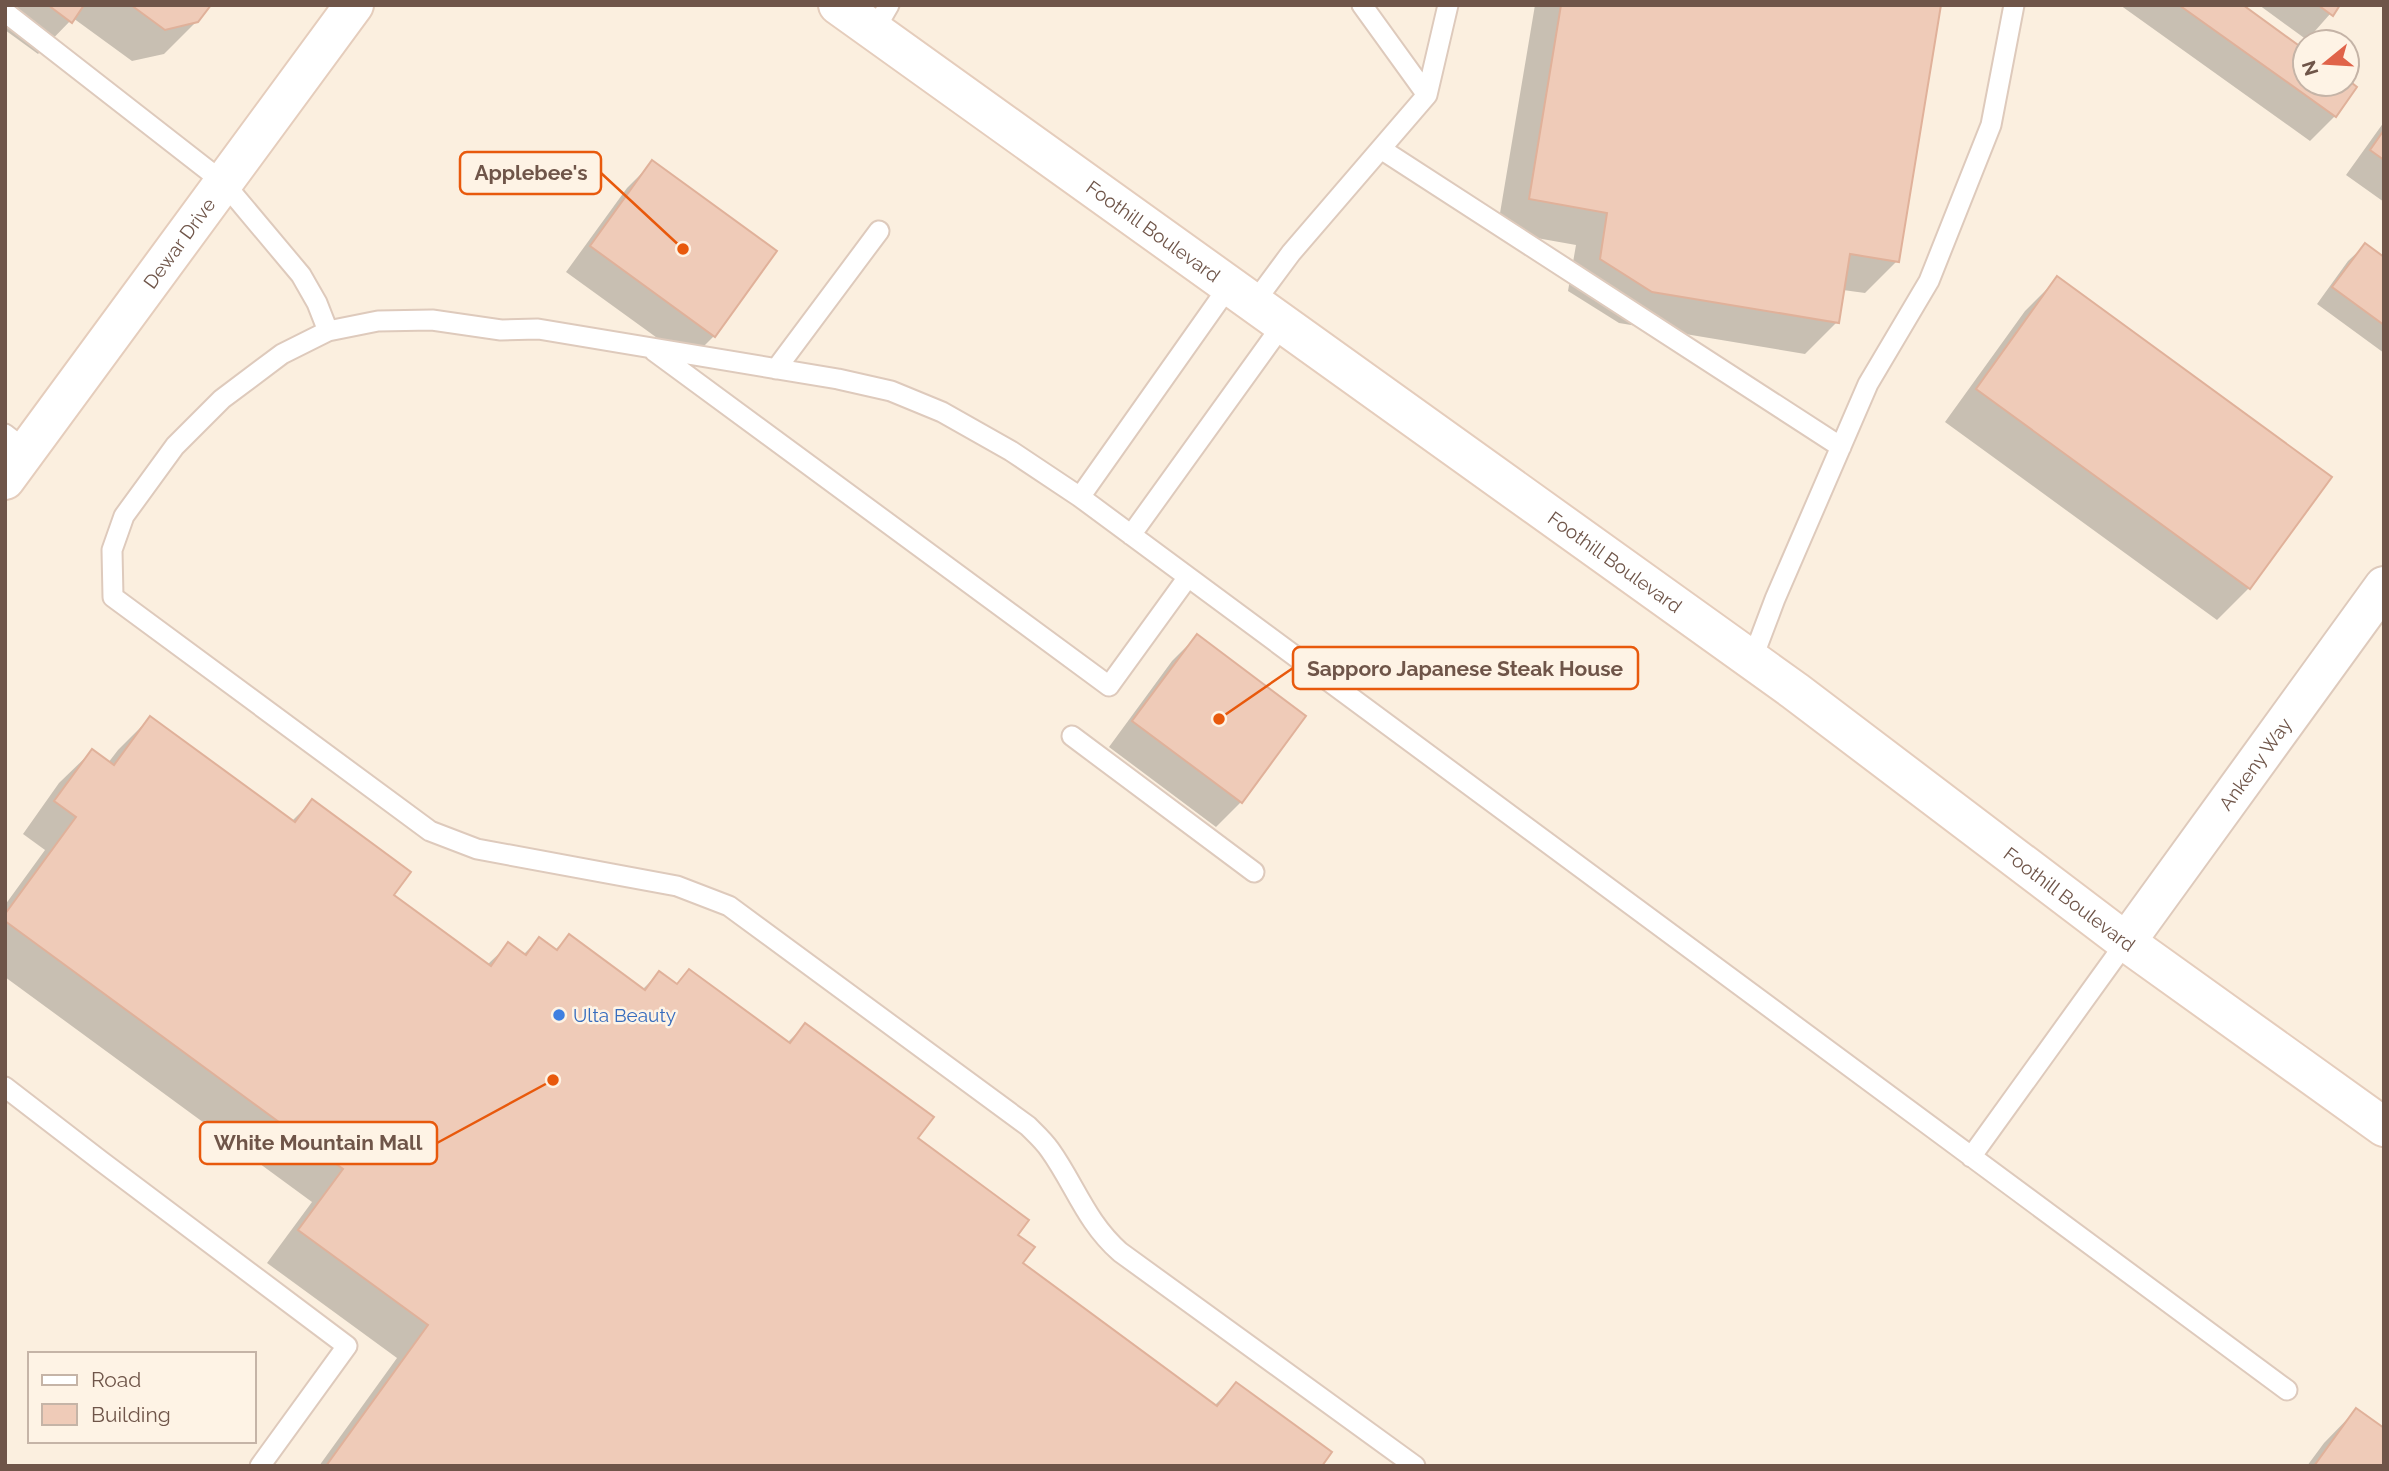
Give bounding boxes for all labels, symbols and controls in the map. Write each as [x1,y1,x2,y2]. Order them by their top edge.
north arrow [2291,28,2361,98]
text: N [2297,58,2323,79]
callout: Applebee's [460,152,601,194]
text: Applebee's [474,160,588,185]
street label: Foothill Boulevard [1082,176,1224,286]
street label: Dewar Drive [139,194,219,293]
street label: Foothill Boulevard [1544,507,1686,617]
callout: Sapporo Japanese Steak House [1293,647,1638,689]
text: Sapporo Japanese Steak House [1307,656,1624,681]
street label: Ankeny Way [2214,713,2296,814]
street label: Foothill Boulevard [1999,842,2139,956]
place label: Ulta Beauty [573,1004,676,1026]
marker: Ulta Beauty [551,1007,567,1023]
callout: White Mountain Mall [200,1122,437,1164]
text: White Mountain Mall [214,1130,423,1155]
legend [28,1352,256,1443]
text: Road [91,1367,141,1392]
text: Building [91,1402,171,1427]

